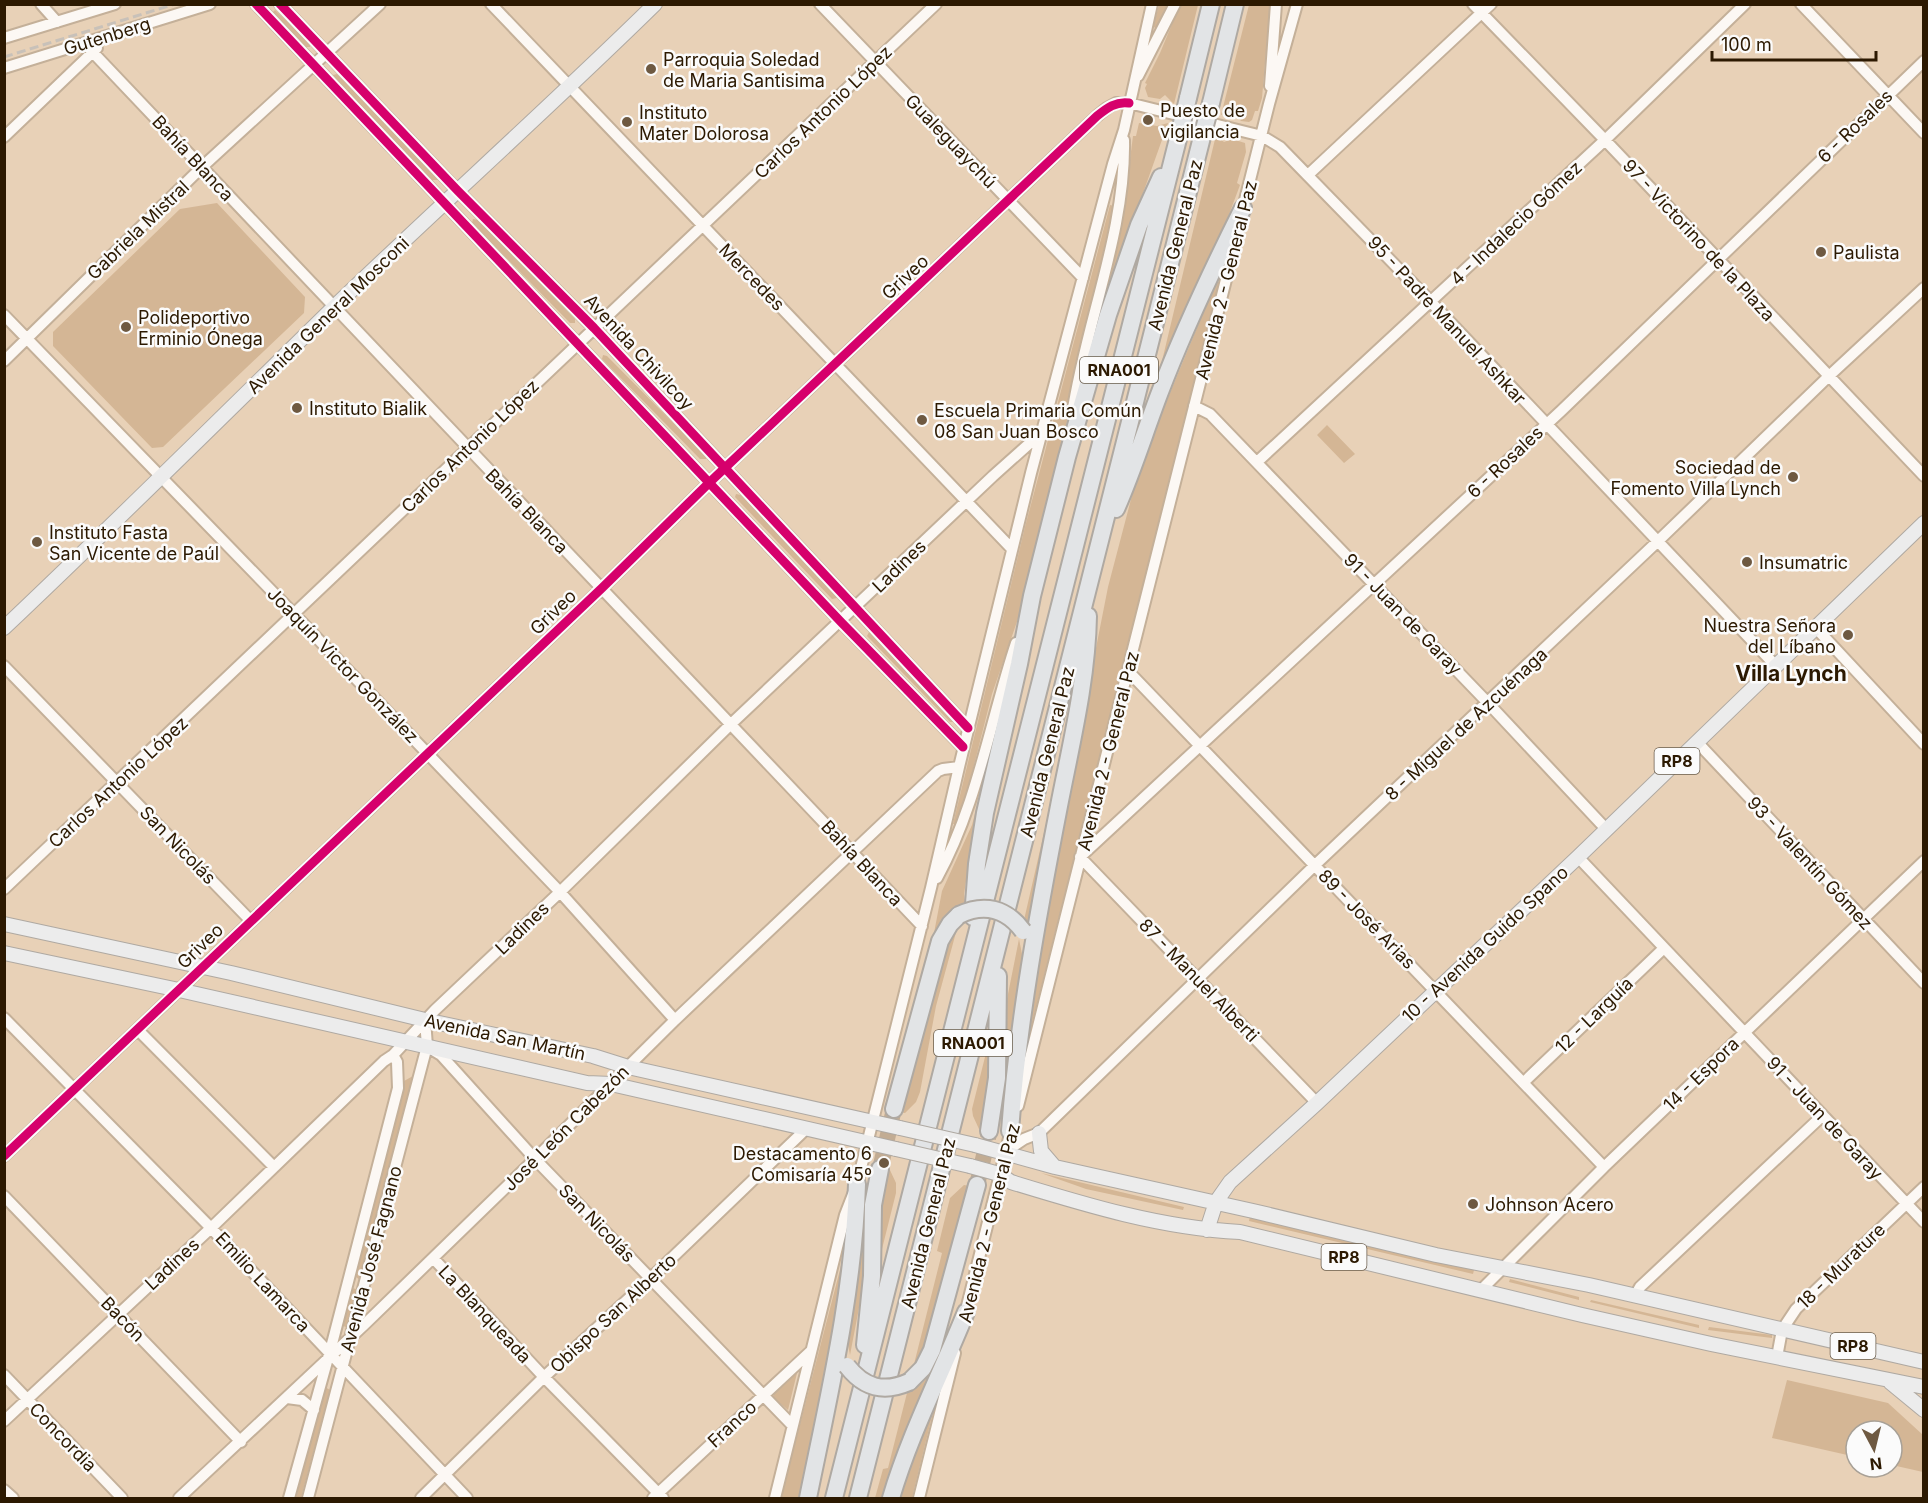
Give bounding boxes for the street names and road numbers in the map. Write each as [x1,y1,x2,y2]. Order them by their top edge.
street label: Gutenberg [61,13,153,59]
street label: Carlos Antonio López [750,41,896,183]
street label: 6 - Rosales [1813,85,1897,167]
street label: Gualeguaychú [901,90,1001,192]
street label: Bahía Blanca [148,111,238,205]
street label: 97 - Victorino de la Plaza [1619,155,1779,325]
street label: Avenida General Paz [1144,157,1206,333]
street label: 4 - Indalecio Gómez [1446,157,1586,289]
street label: Gabriela Mistral [83,176,193,284]
street label: Avenida 2 - General Paz [1191,178,1261,382]
street label: Avenida General Mosconi [243,232,413,398]
street label: 95 - Padre Manuel Ashkar [1364,232,1531,409]
street label: Mercedes [715,239,789,315]
street label: Griveo [877,250,933,304]
street label: Avenida Chivilcoy [580,290,698,414]
road number: RNA001 [1080,357,1158,383]
street label: Carlos Antonio López [397,375,543,517]
street label: 6 - Rosales [1463,422,1547,502]
street label: Bahía Blanca [481,464,573,558]
street label: Ladines [868,535,930,597]
street label: 91 - Juan de Garay [1340,549,1466,679]
street label: Joaquín Victor González [263,583,423,747]
street label: Griveo [526,585,580,639]
street label: 8 - Miguel de Azcuénaga [1381,643,1551,805]
street label: Avenida 2 - General Paz [1073,649,1143,853]
street label: Avenida General Paz [1016,664,1078,840]
street label: Carlos Antonio López [44,712,192,852]
road number: RP8 [1654,748,1700,774]
street label: 93 - Valentín Gómez [1743,792,1877,934]
street label: San Nicolás [136,802,220,888]
street label: Bahía Blanca [817,816,907,910]
street label: 10 - Avenida Guido Spano [1398,862,1572,1026]
street label: 89 - José Arias [1314,865,1420,973]
street label: Ladines [491,897,553,959]
street label: 87 - Manuel Alberti [1135,914,1263,1046]
street label: Griveo [173,919,227,973]
street label: 12 - Larguía [1551,973,1637,1057]
street label: Avenida San Martín [422,1010,588,1064]
road number: RNA001 [934,1030,1012,1056]
street label: 14 - Espora [1659,1033,1743,1115]
street label: 91 - Juan de Garay [1763,1052,1887,1184]
street label: José León Cabezón [499,1061,633,1195]
street label: Avenida 2 - General Paz [954,1121,1024,1325]
street label: Avenida General Paz [897,1135,959,1311]
street label: Avenida José Fagnano [336,1163,406,1355]
street label: San Nicolás [555,1180,639,1266]
street label: 18 - Murature [1793,1219,1889,1313]
street label: Emilio Lamarca [211,1228,315,1336]
street label: Ladines [141,1234,203,1294]
road number: RP8 [1322,1244,1366,1270]
street label: Obispo San Alberto [546,1249,680,1377]
street label: La Blanqueada [434,1261,536,1367]
street label: Bacón [97,1292,149,1346]
road number: RP8 [1830,1333,1876,1359]
street label: Franco [703,1396,761,1452]
street label: Concordia [25,1398,101,1476]

